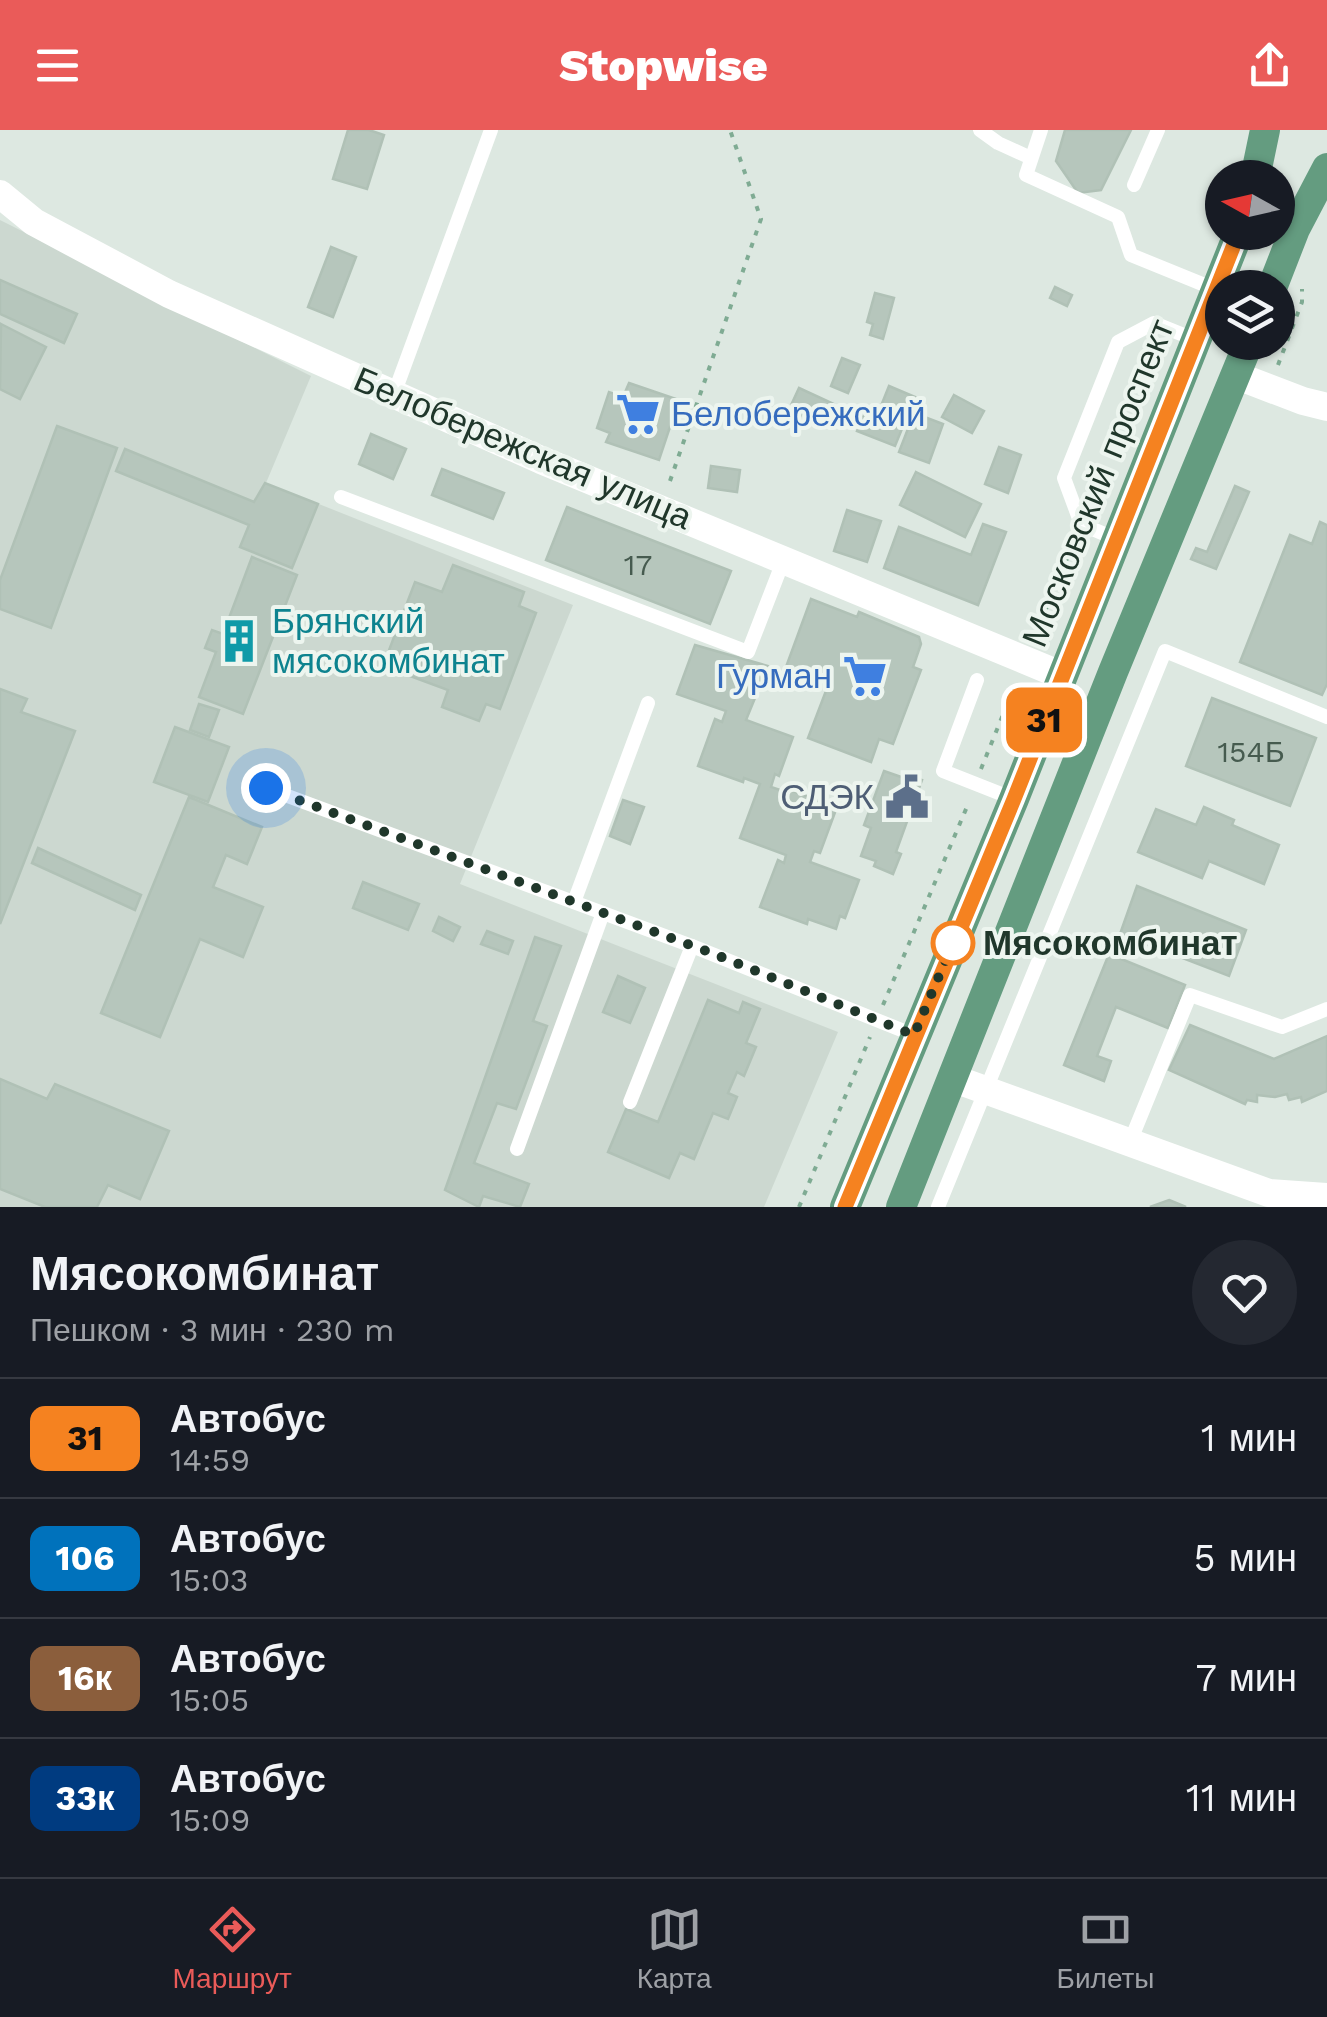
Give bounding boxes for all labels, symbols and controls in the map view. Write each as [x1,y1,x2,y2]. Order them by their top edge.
icon: menu [30,38,85,93]
icon: share [1242,38,1297,93]
text: Stopwise [559,39,768,92]
north arrow [1205,160,1295,250]
map controls [1205,160,1295,360]
button: layers [1205,270,1295,360]
street label: Московский проспект [1013,313,1183,653]
street label: Белобережская улица [348,358,699,538]
supermarket icon: Белобережский [614,390,662,438]
place label: Белобережский [671,393,926,435]
house number: 17 [624,547,652,582]
place label: Брянский мясокомбинат [272,600,505,682]
building icon: Брянский мясокомбинат [215,617,263,665]
supermarket icon: Гурман [841,652,889,700]
place label: Гурман [716,655,832,697]
line badge: 31 [999,688,1089,752]
text: 31 [1026,699,1062,741]
house number: 154Б [1217,734,1285,769]
your location [241,763,291,813]
public building icon: СДЭК [883,773,931,821]
place label: СДЭК [780,776,875,818]
marker: Мясокомбинат [932,922,974,964]
place label: Мясокомбинат [983,922,1238,964]
button: heart [1192,1240,1297,1345]
text: Мясокомбинат [30,1245,379,1302]
text: Пешком · 3 мин · 230 m [30,1311,394,1349]
text: Автобус [170,1397,326,1441]
text: 1 мин [1201,1416,1297,1460]
text: 31 [67,1417,103,1459]
text: 14:59 [170,1441,250,1479]
text: Автобус [170,1517,326,1561]
text: 5 мин [1194,1536,1297,1580]
text: 106 [55,1537,115,1579]
text: 15:03 [170,1561,249,1599]
text: Автобус [170,1637,326,1681]
text: 7 мин [1196,1656,1297,1700]
text: 16к [58,1657,112,1699]
text: 15:05 [170,1681,249,1719]
text: Автобус [170,1757,326,1801]
text: 11 мин [1186,1776,1297,1820]
text: 33к [55,1777,115,1819]
text: 15:09 [170,1801,250,1839]
tab: Маршрут [172,1902,292,1995]
tab: Карта [637,1902,712,1995]
tab: Билеты [1057,1902,1155,1995]

